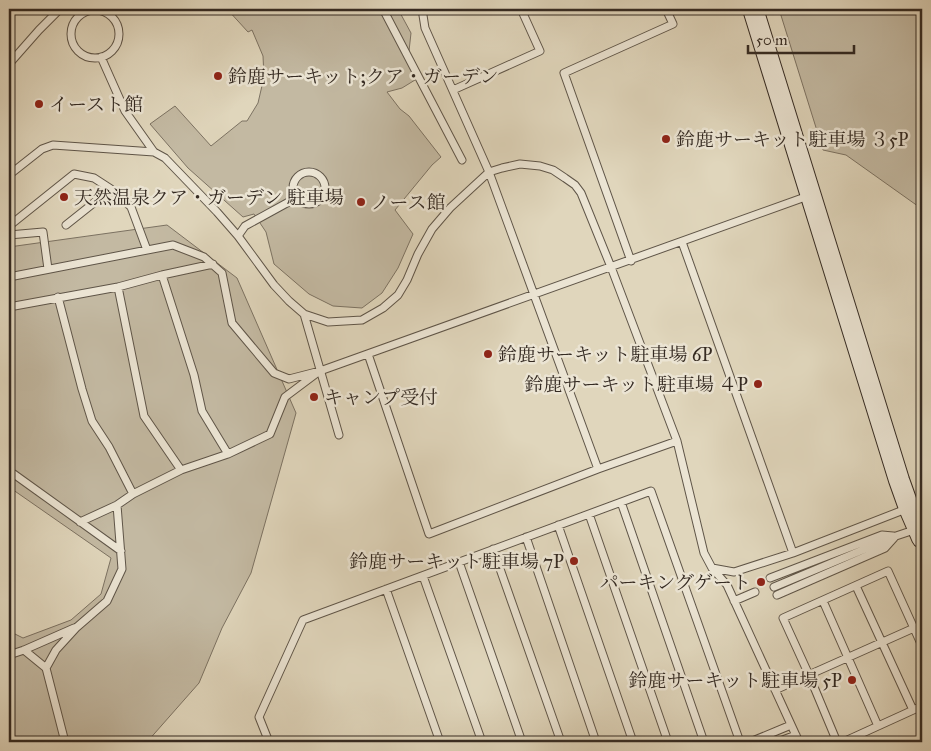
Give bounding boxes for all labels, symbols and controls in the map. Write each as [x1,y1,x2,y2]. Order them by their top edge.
scale bar [748,22,855,54]
text: 50 m [756,31,788,49]
place label: 鈴鹿サーキット;クア・ガーデン [228,65,499,88]
marker: 鈴鹿サーキット;クア・ガーデン [212,70,224,82]
place label: イースト館 [49,93,143,116]
marker: イースト館 [33,98,45,110]
place label: 鈴鹿サーキット駐車場 ３5P [676,128,909,151]
marker: 鈴鹿サーキット駐車場 ３5P [660,133,672,145]
place label: 天然温泉クア・ガーデン 駐車場 [74,186,344,209]
marker: 天然温泉クア・ガーデン 駐車場 [58,191,70,203]
place label: ノース館 [371,191,445,214]
marker: ノース館 [355,196,367,208]
place label: 鈴鹿サーキット駐車場 6P [498,343,712,366]
marker: 鈴鹿サーキット駐車場 6P [482,348,494,360]
place label: 鈴鹿サーキット駐車場 ４P [524,373,748,396]
marker: 鈴鹿サーキット駐車場 ４P [752,378,764,390]
place label: キャンプ受付 [324,386,438,409]
marker: キャンプ受付 [308,391,320,403]
place label: 鈴鹿サーキット駐車場 7P [349,550,564,573]
marker: 鈴鹿サーキット駐車場 7P [568,555,580,567]
place label: パーキングゲート [600,571,751,594]
marker: パーキングゲート [755,576,767,588]
place label: 鈴鹿サーキット駐車場 5P [629,669,842,692]
marker: 鈴鹿サーキット駐車場 5P [846,674,858,686]

